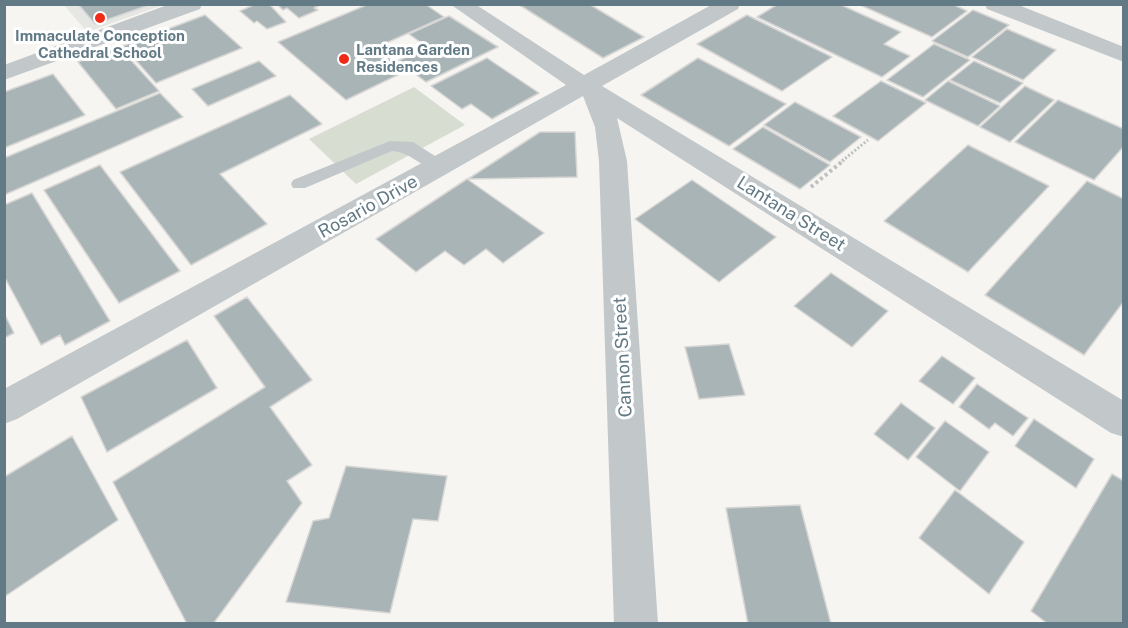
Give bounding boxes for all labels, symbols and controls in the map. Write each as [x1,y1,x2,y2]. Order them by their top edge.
marker: Immaculate Conception Cathedral School [93,11,107,25]
place label: Immaculate Conception Cathedral School [15,27,185,62]
place label: Lantana Garden Residences [356,41,470,76]
marker: Lantana Garden Residences [337,52,351,66]
street label: Rosario Drive [315,171,421,243]
street label: Lantana Street [733,172,849,256]
street label: Cannon Street [609,296,637,418]

